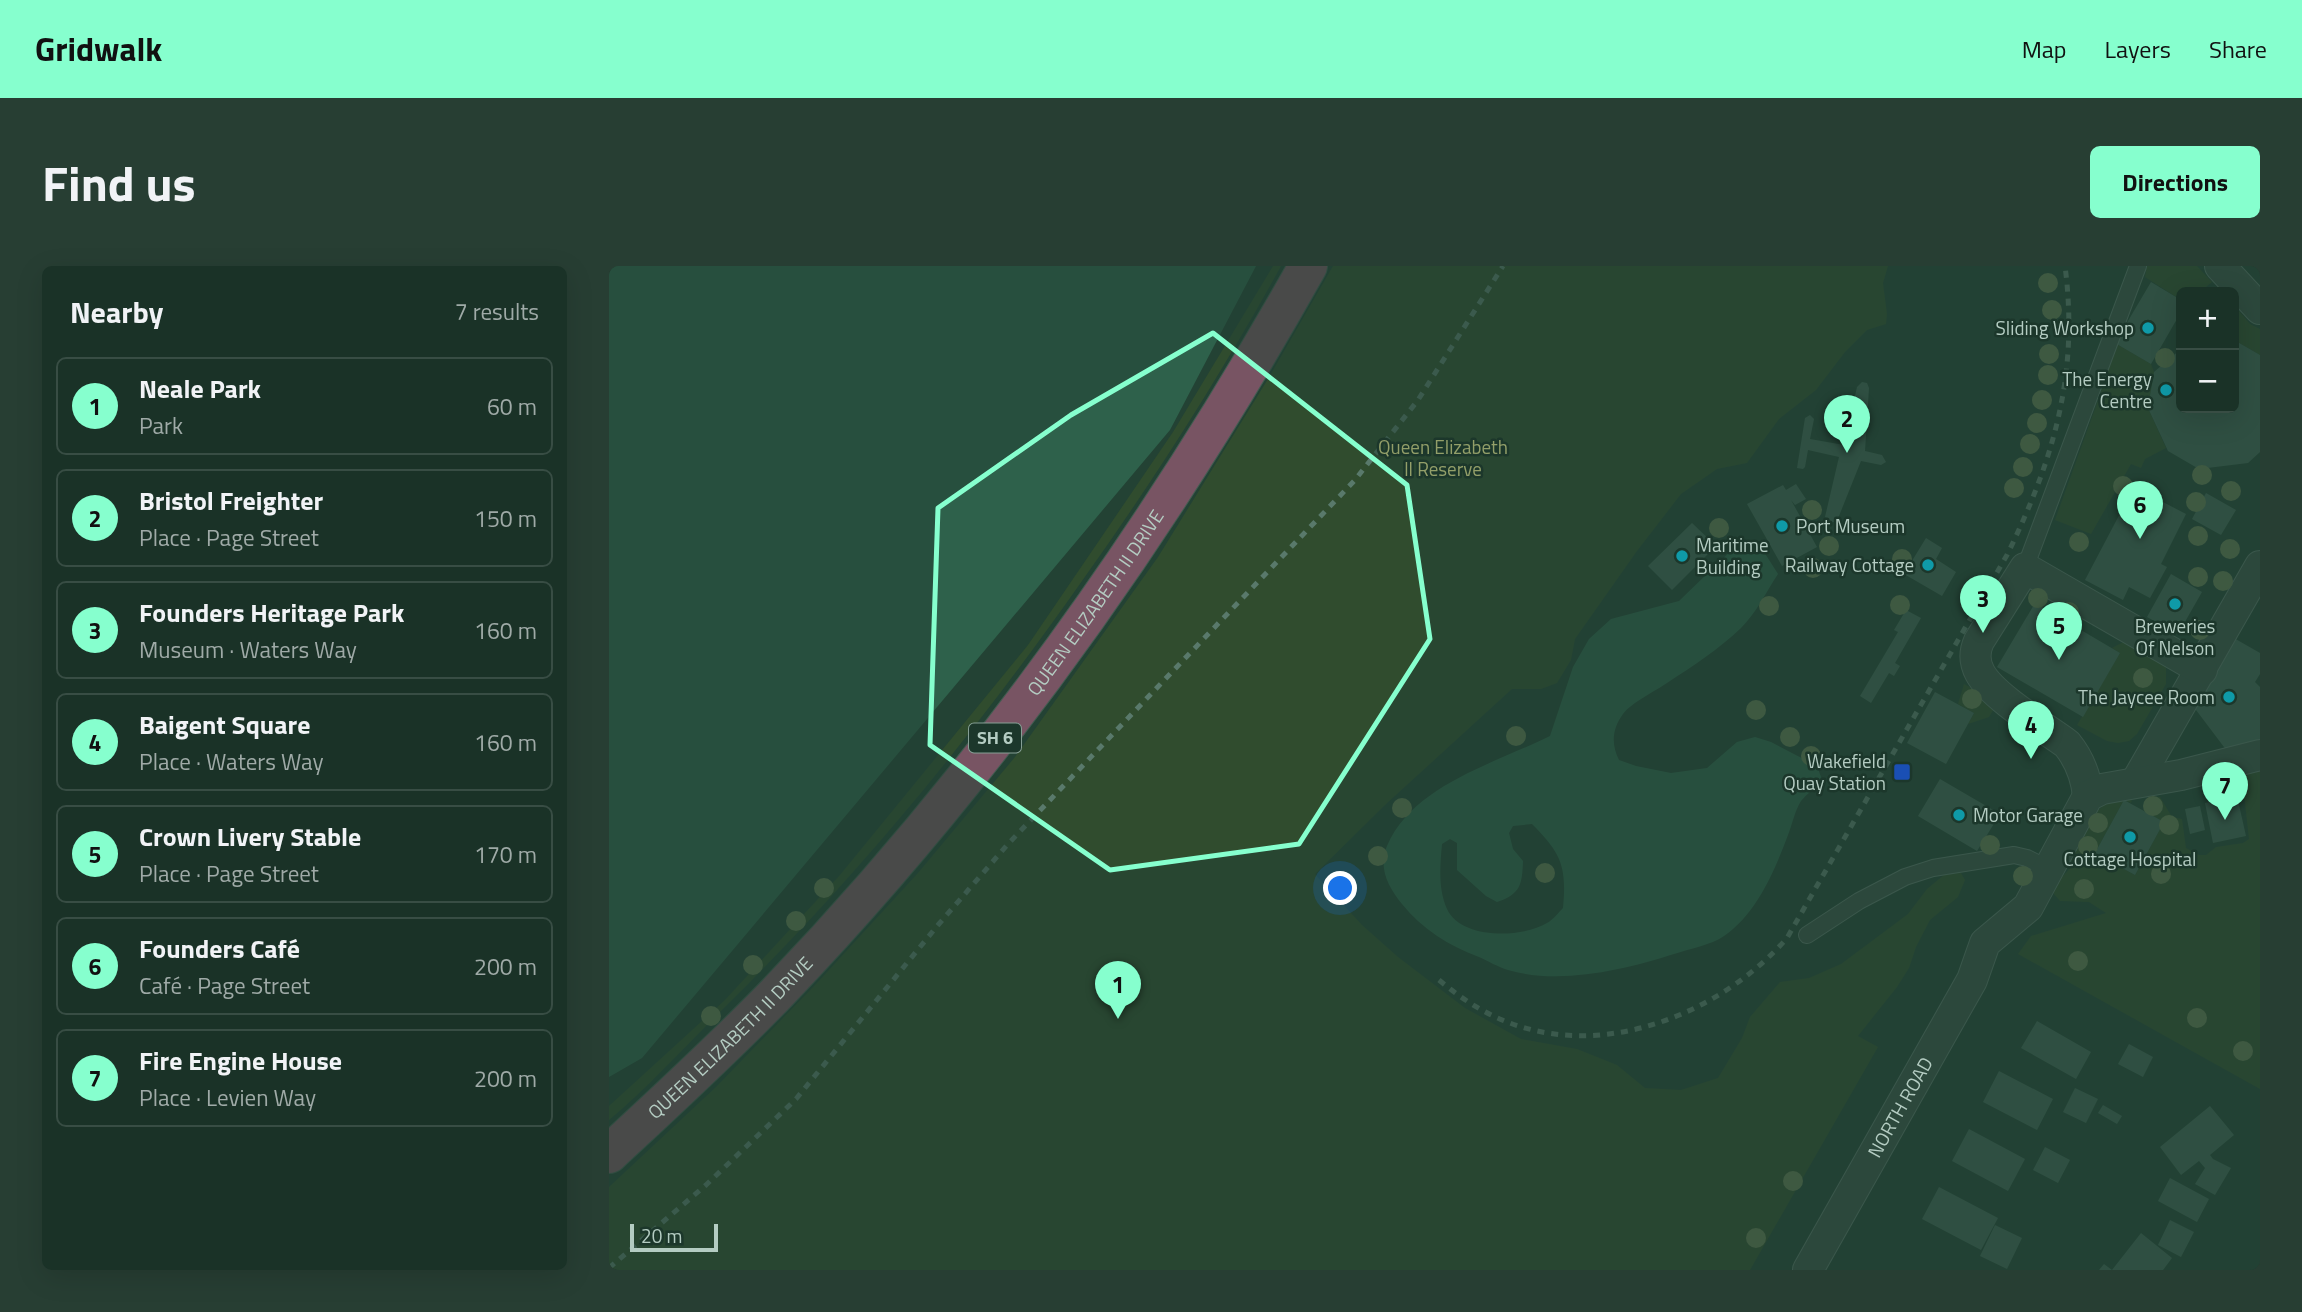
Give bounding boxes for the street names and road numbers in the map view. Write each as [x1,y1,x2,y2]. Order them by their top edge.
street label: QUEEN ELIZABETH II DRIVE [1019,503,1170,701]
road number: SH 6 [969,724,1021,752]
street label: QUEEN ELIZABETH II DRIVE [641,949,819,1125]
street label: NORTH ROAD [1860,1051,1940,1163]

